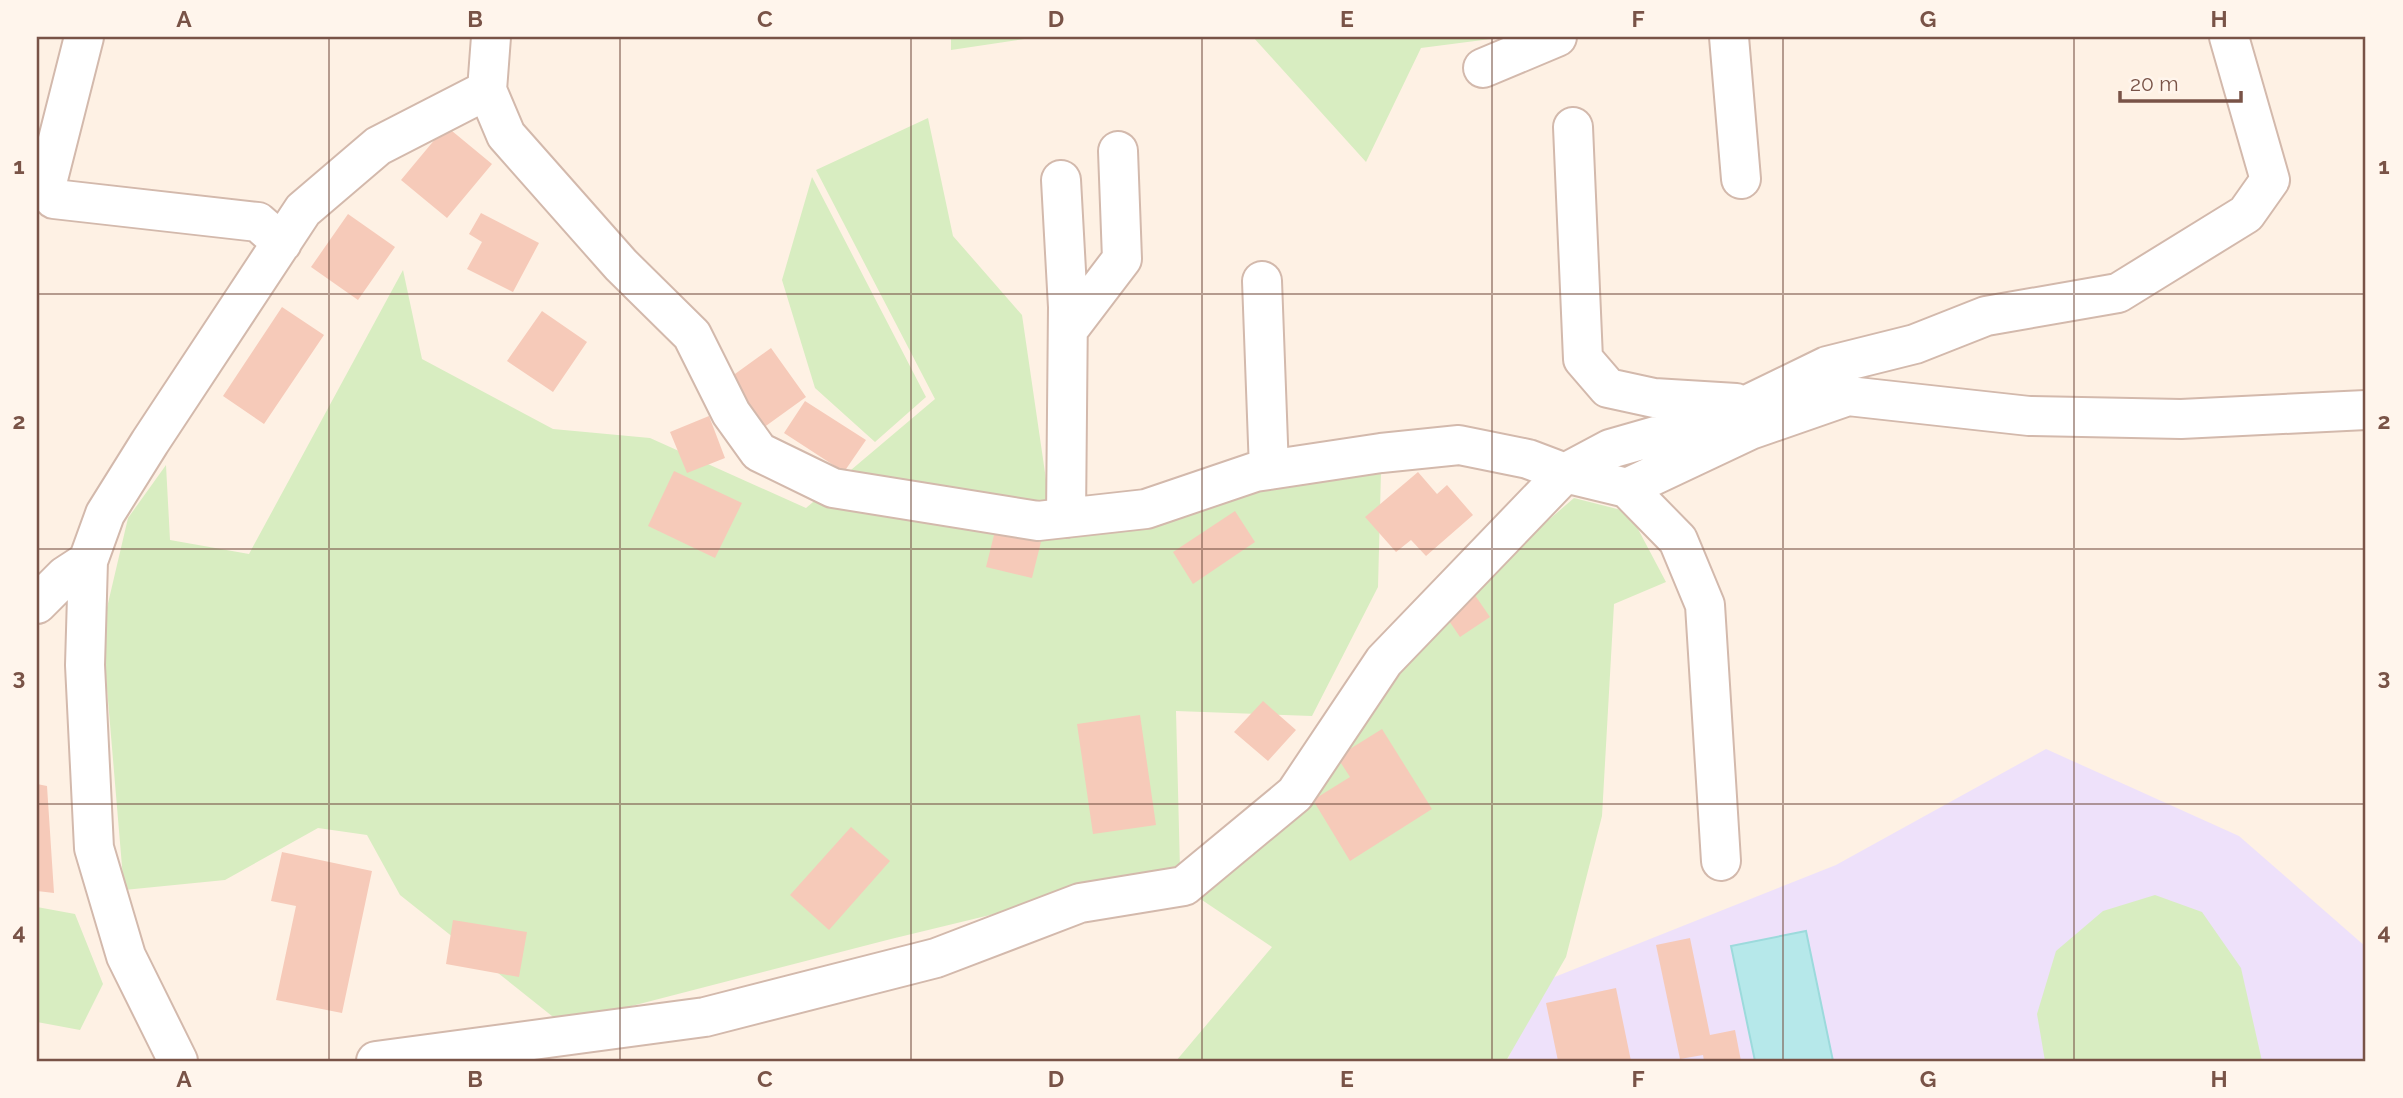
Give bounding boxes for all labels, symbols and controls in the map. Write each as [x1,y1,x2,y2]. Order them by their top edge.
text: A [176,5,192,32]
text: B [467,5,483,32]
text: C [757,5,773,32]
text: D [1048,5,1064,32]
text: E [1340,5,1354,32]
text: F [1631,5,1645,32]
text: G [1920,5,1936,32]
text: H [2210,5,2228,32]
scale bar [2120,60,2240,104]
text: 20 m [2130,71,2178,96]
text: 1 [13,152,25,179]
text: 1 [2378,152,2390,179]
text: 2 [13,407,25,434]
text: 2 [2378,407,2390,434]
text: 3 [13,663,25,690]
text: 3 [2378,663,2390,690]
text: 4 [12,918,26,945]
text: 4 [2377,918,2391,945]
text: A [176,1065,192,1092]
text: B [467,1065,483,1092]
text: C [757,1065,773,1092]
text: D [1048,1065,1064,1092]
text: E [1340,1065,1354,1092]
text: F [1631,1065,1645,1092]
text: G [1920,1065,1936,1092]
text: H [2210,1065,2228,1092]

